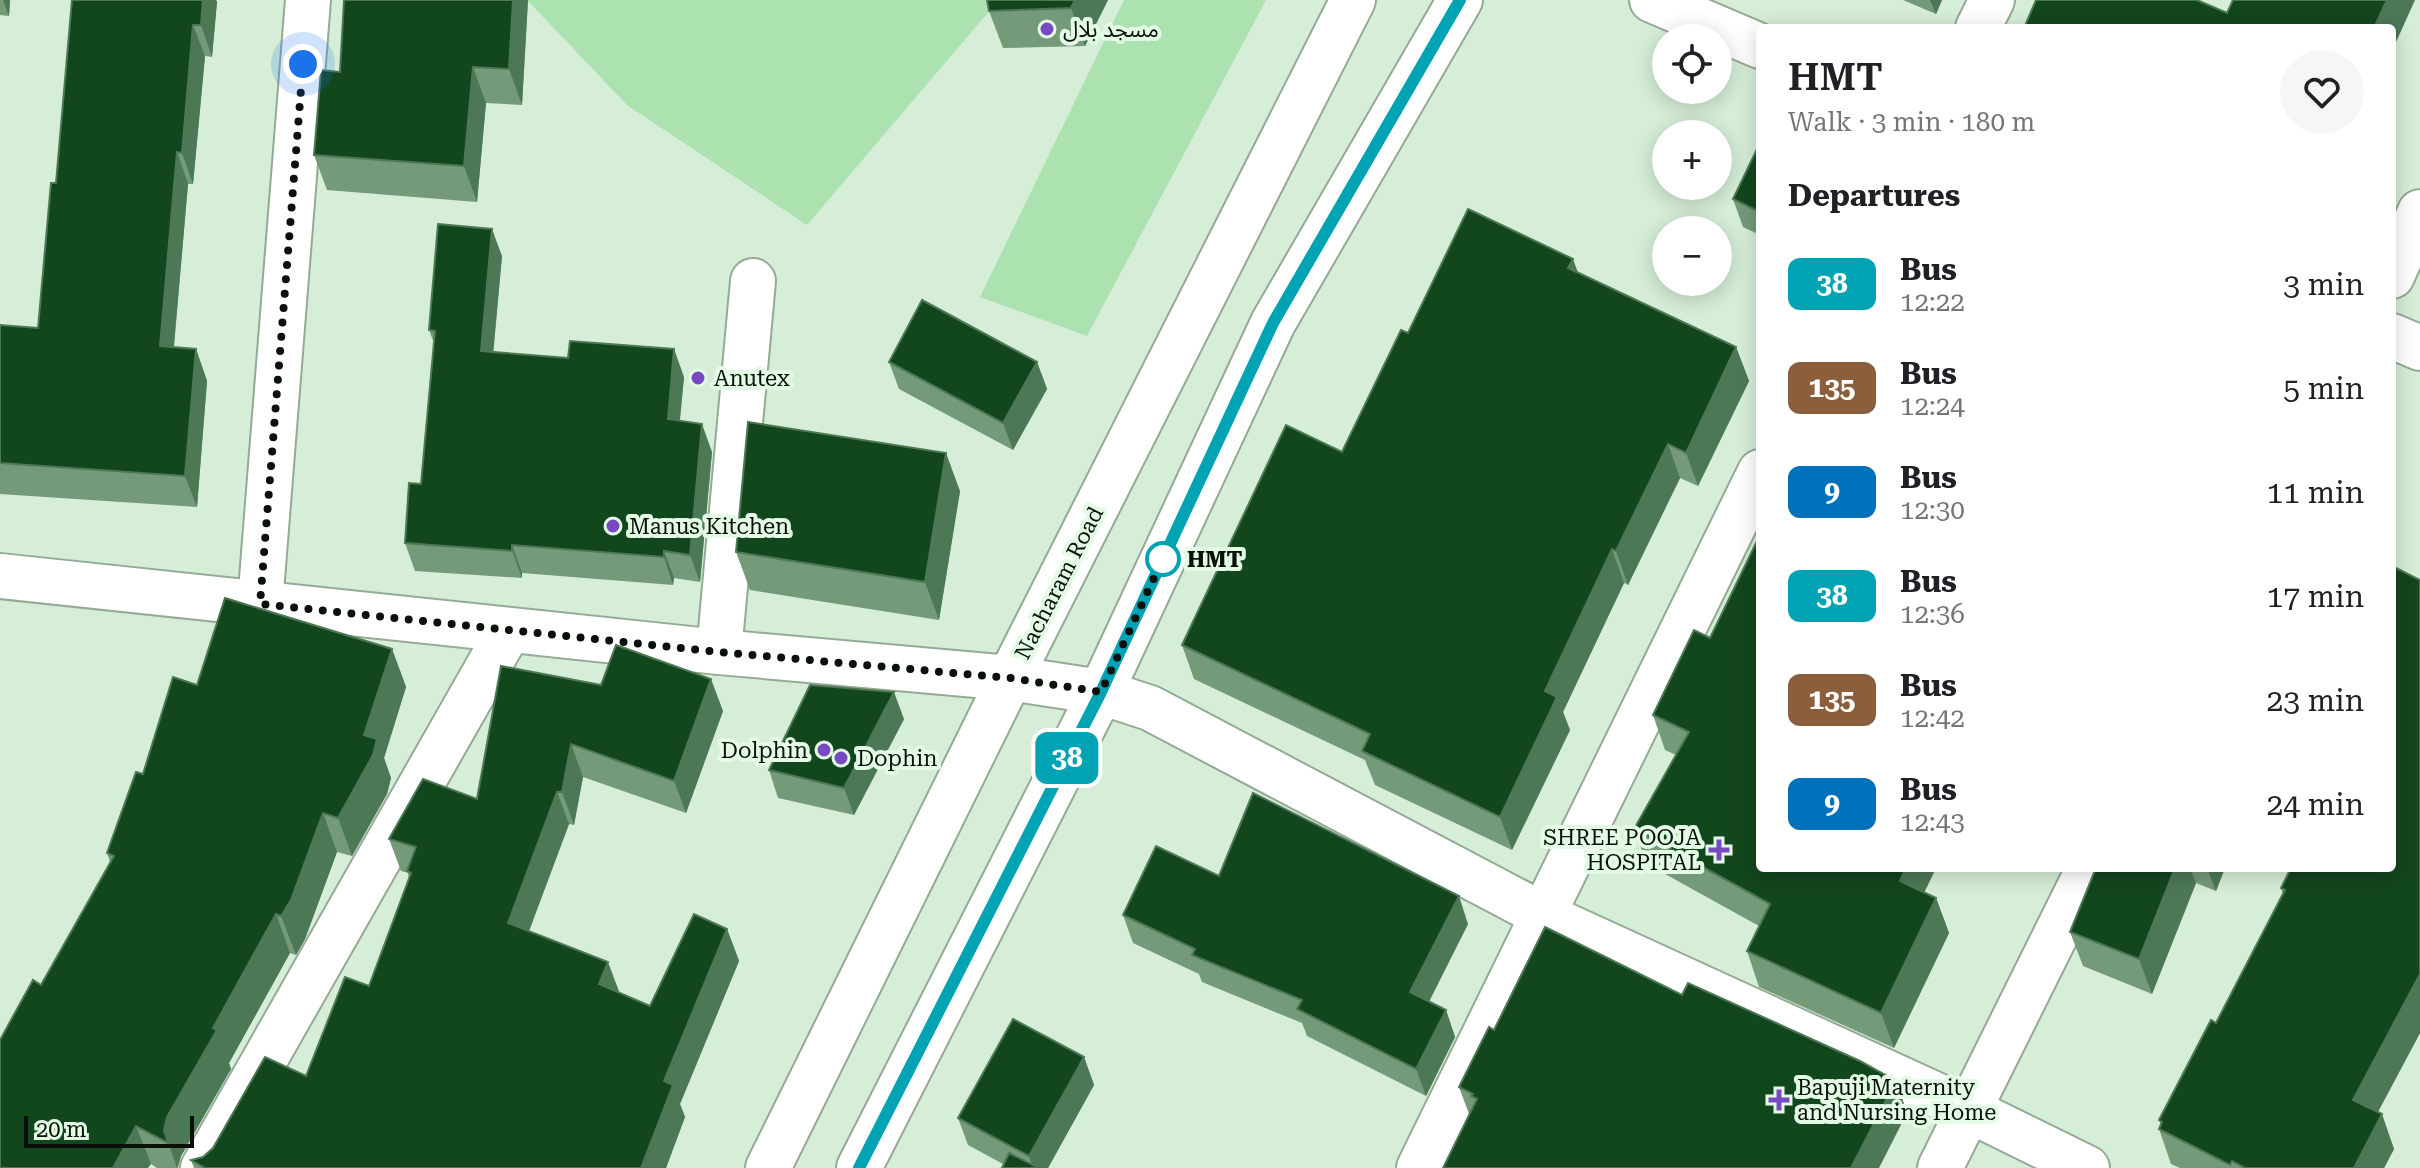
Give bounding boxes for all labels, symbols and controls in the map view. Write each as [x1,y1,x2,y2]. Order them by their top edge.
place label: مسجد بلال [1063,17,1159,42]
marker: مسجد بلال [1038,20,1056,38]
map controls [1652,24,1732,296]
button: locate [1652,24,1732,104]
your location [283,44,323,84]
button: heart [2280,50,2364,134]
text: HMT [1788,55,1883,99]
text: Walk · 3 min · 180 m [1788,107,2035,137]
button: + [1652,120,1732,200]
text: Departures [1788,178,1960,213]
button: − [1652,216,1732,296]
text: Bus [1900,252,1957,287]
text: 38 [1816,267,1848,300]
text: 3 min [2283,267,2364,302]
text: 12:22 [1900,287,1965,317]
text: Bus [1900,356,1957,391]
place label: Anutex [714,366,790,391]
marker: Anutex [689,369,707,387]
text: 135 [1808,371,1856,404]
text: 5 min [2283,371,2364,406]
text: 12:24 [1900,391,1965,421]
text: Bus [1900,460,1957,495]
text: 9 [1824,475,1840,508]
text: 11 min [2267,475,2364,510]
text: 12:30 [1900,495,1965,525]
street label: Nacharam Road [1010,503,1108,663]
place label: Manus Kitchen [629,514,789,539]
marker: Manus Kitchen [604,517,622,535]
marker: HMT [1146,542,1180,576]
place label: HMT [1187,547,1242,572]
text: Bus [1900,564,1957,599]
text: 38 [1816,579,1848,612]
text: 17 min [2267,579,2364,614]
text: 12:36 [1900,599,1965,629]
text: Bus [1900,668,1957,703]
text: 135 [1808,683,1856,716]
text: 23 min [2267,683,2364,718]
text: 12:42 [1900,703,1965,733]
line badge: 38 [1031,732,1103,784]
place label: Dolphin [721,738,808,763]
marker: Dolphin [815,741,833,759]
text: 38 [1051,741,1083,774]
place label: Dophin [857,746,937,771]
marker: Dophin [832,749,850,767]
text: Bus [1900,772,1957,807]
text: 9 [1824,787,1840,820]
text: 24 min [2267,787,2364,822]
text: 12:43 [1900,807,1965,837]
place label: SHREE POOJA HOSPITAL [1543,825,1702,875]
marker: SHREE POOJA HOSPITAL [1708,839,1730,861]
place label: Bapuji Maternity and Nursing Home [1797,1075,1996,1125]
marker: Bapuji Maternity and Nursing Home [1768,1089,1790,1111]
scale bar [24,1112,194,1148]
text: 20 m [36,1117,86,1142]

